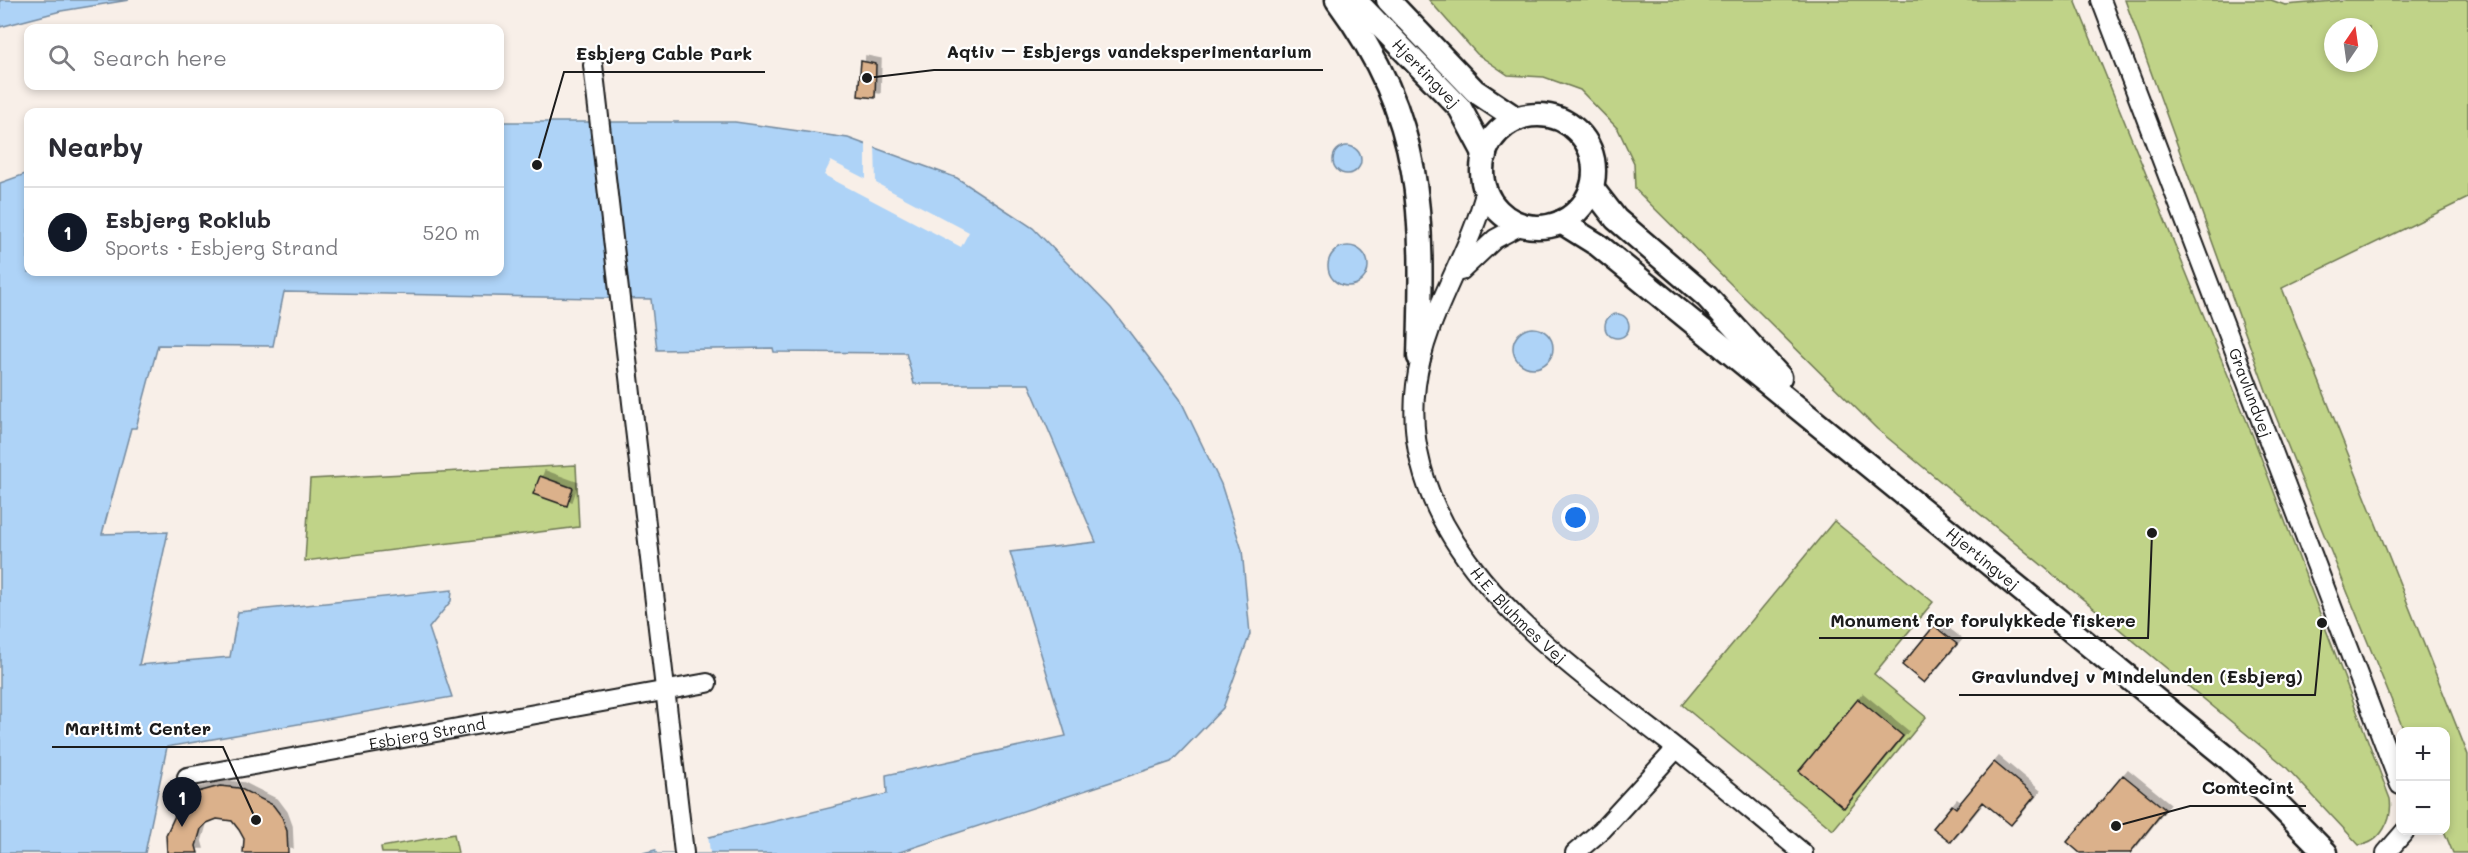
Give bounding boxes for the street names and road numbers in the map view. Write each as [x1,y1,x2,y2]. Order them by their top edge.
street label: Hjertingvej [1388,34,1465,112]
street label: Gravlundvej [2224,345,2277,440]
street label: Hjertingvej [1942,522,2024,594]
street label: H.E. Bluhmes Vej [1466,562,1571,668]
street label: Esbjerg Strand [367,712,487,754]

